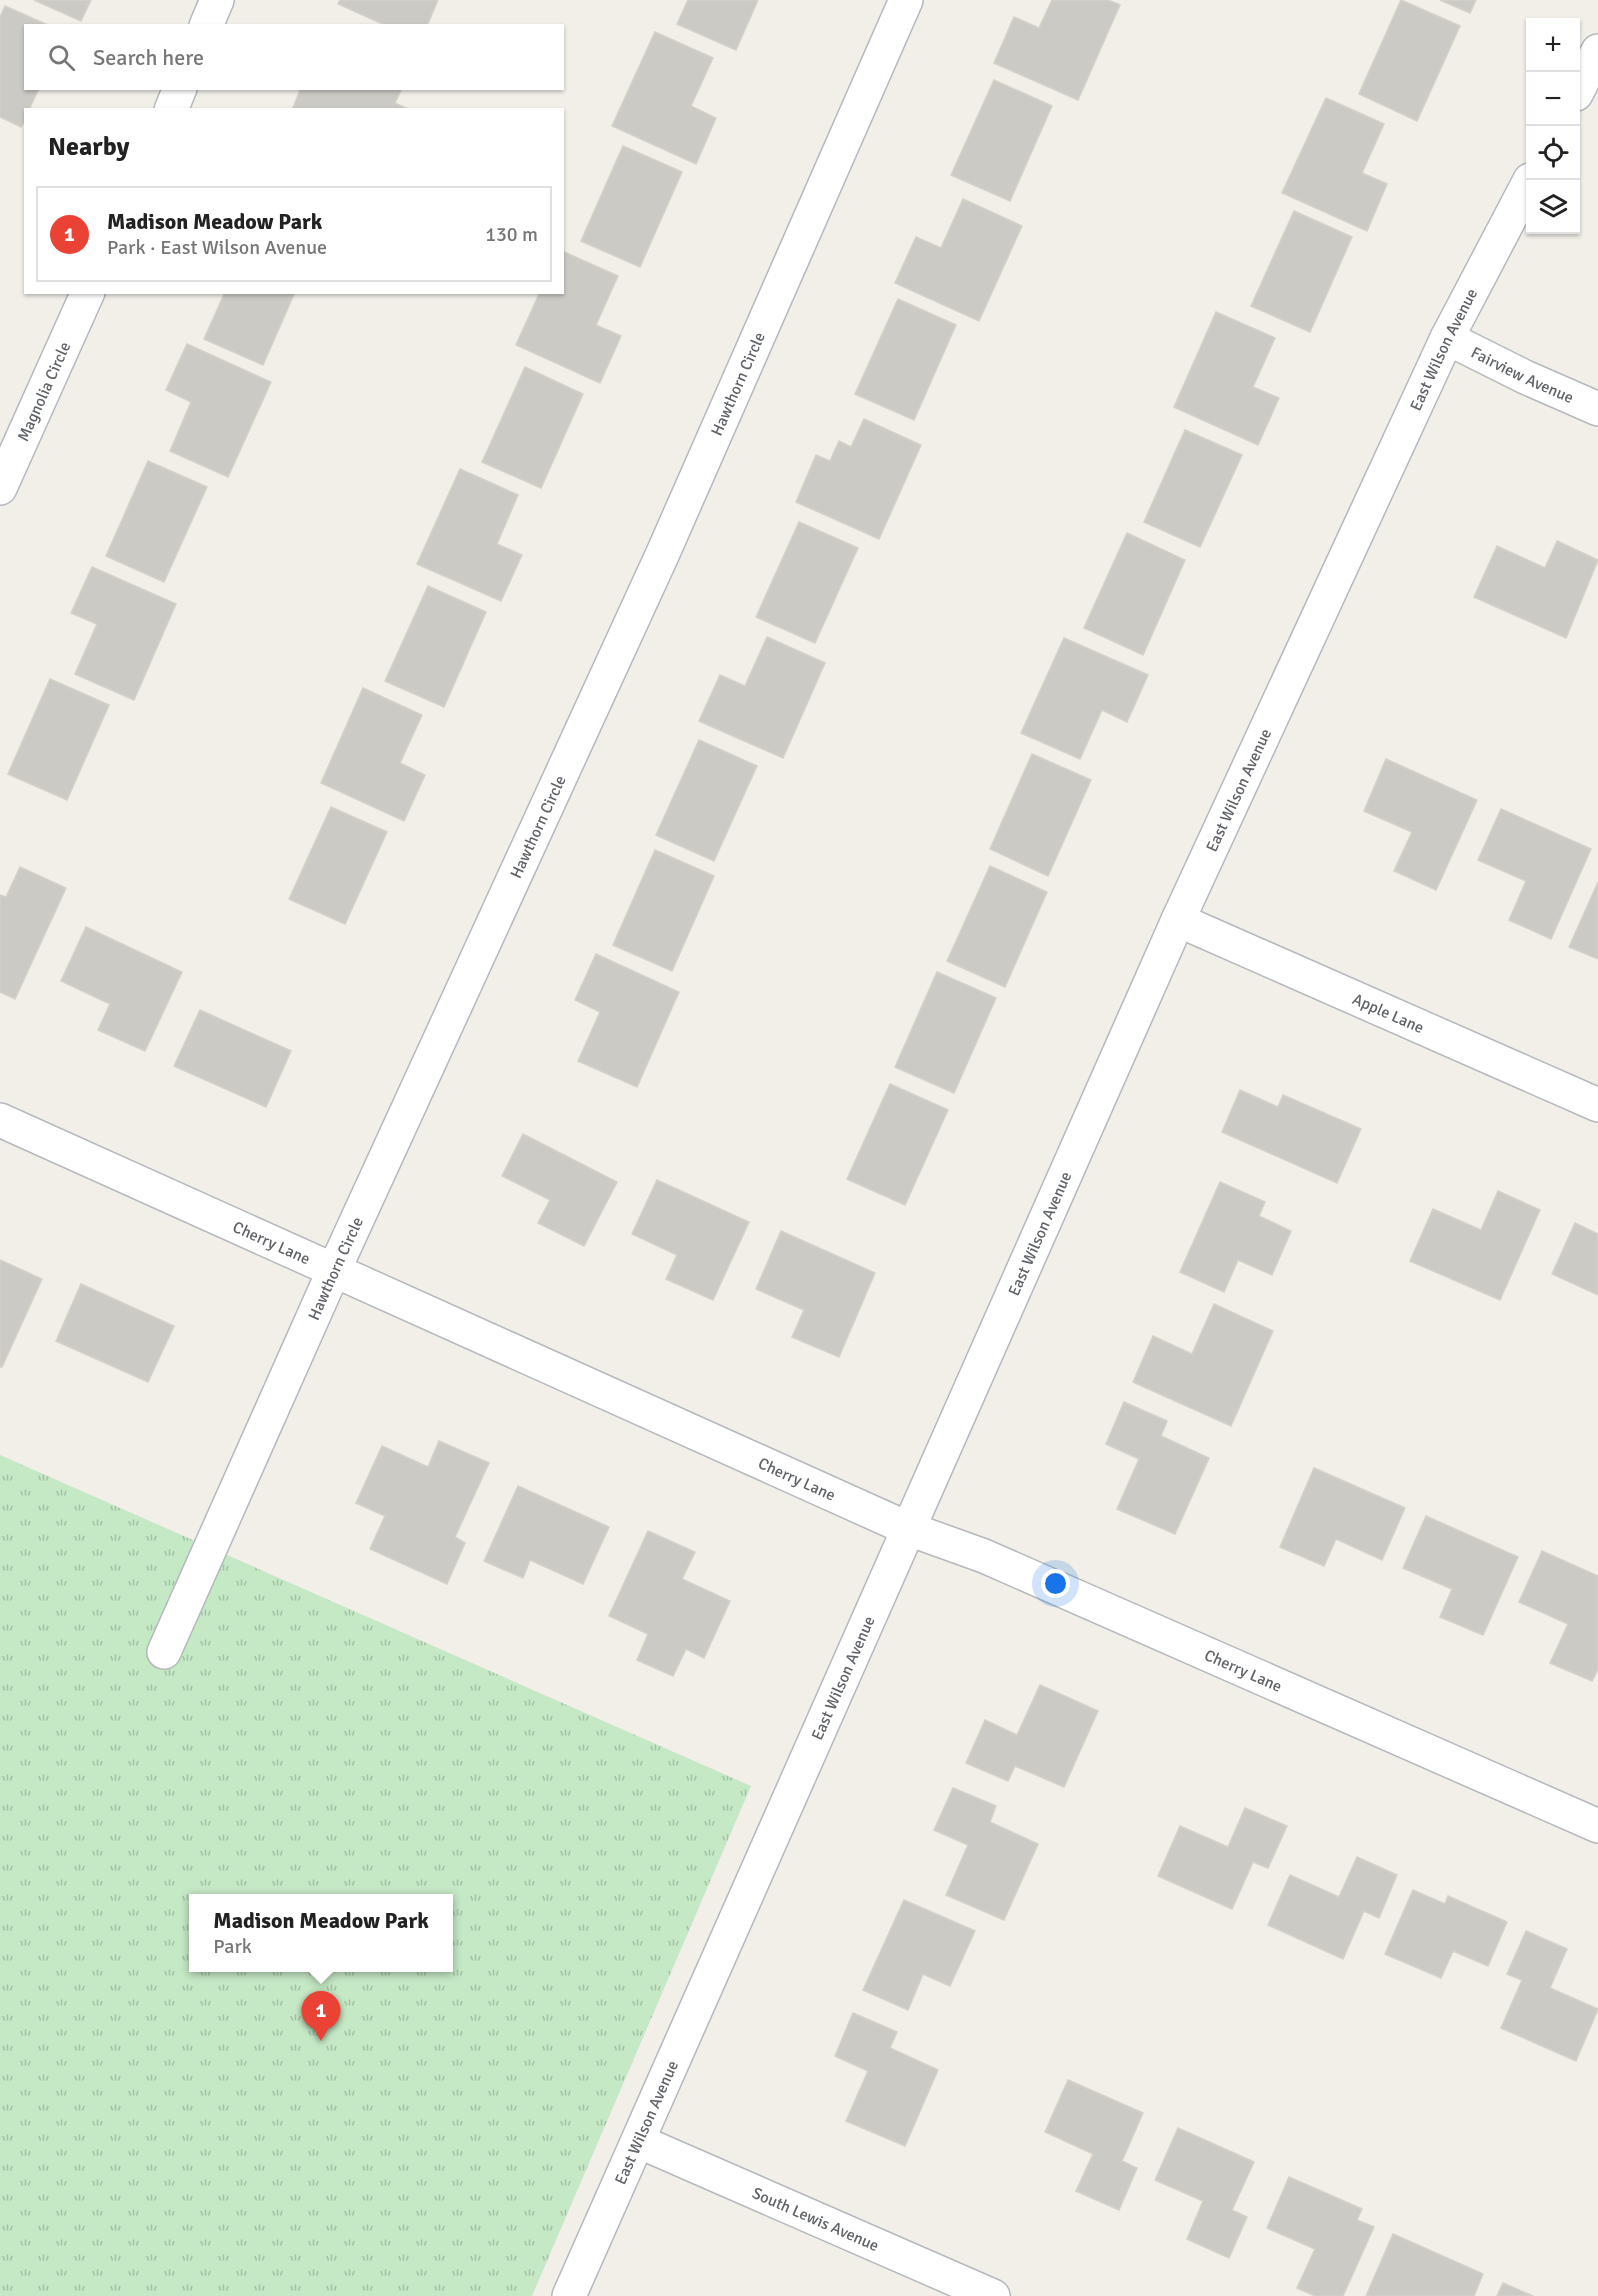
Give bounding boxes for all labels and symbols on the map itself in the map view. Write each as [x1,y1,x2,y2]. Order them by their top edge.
street label: East Wilson Avenue [1406,285,1482,414]
street label: Hawthorn Circle [707,329,770,439]
street label: Magnolia Circle [13,339,75,445]
street label: Fairview Avenue [1468,343,1577,408]
street label: East Wilson Avenue [1202,726,1276,855]
street label: Hawthorn Circle [506,772,571,882]
street label: Apple Lane [1349,989,1427,1038]
street label: East Wilson Avenue [1004,1169,1076,1299]
street label: Hawthorn Circle [304,1214,368,1323]
street label: Cherry Lane [230,1217,313,1269]
street label: Cherry Lane [755,1453,838,1506]
your location [1041,1569,1070,1598]
street label: East Wilson Avenue [807,1613,880,1743]
street label: Cherry Lane [1201,1645,1285,1697]
pin: 1 [302,1992,340,2041]
street label: East Wilson Avenue [611,2058,683,2188]
street label: South Lewis Avenue [749,2183,882,2256]

